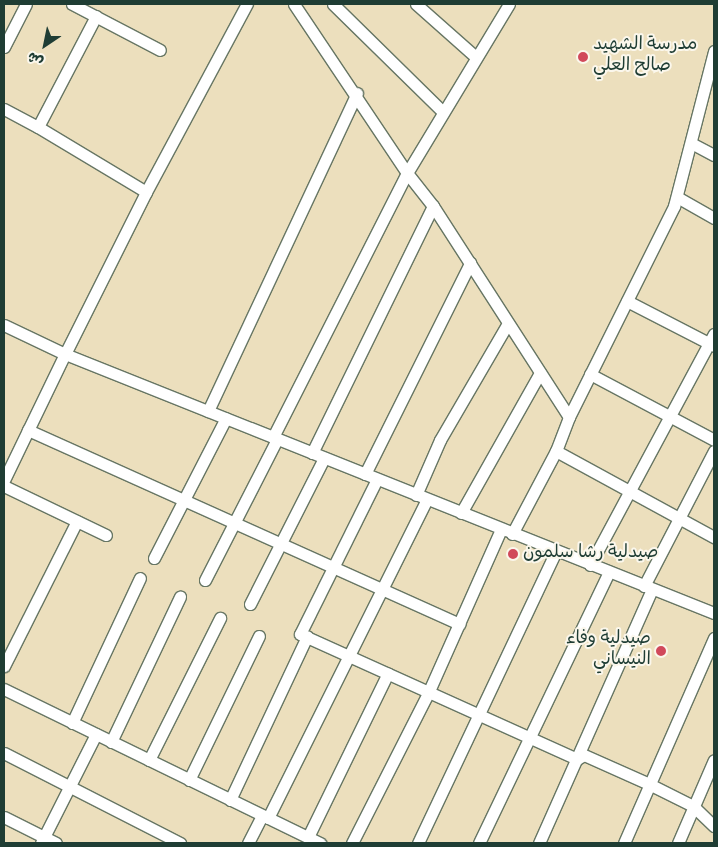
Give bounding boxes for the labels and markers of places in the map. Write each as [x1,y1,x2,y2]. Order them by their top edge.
place label: مدرسة الشهيد صالح العلي [593,36,697,78]
marker: مدرسة الشهيد صالح العلي [577,51,589,63]
place label: صيدلية رشا سلمون [523,543,658,565]
marker: صيدلية رشا سلمون [507,548,519,560]
place label: صيدلية وفاء النيساني [566,630,651,672]
marker: صيدلية وفاء النيساني [655,645,667,657]

